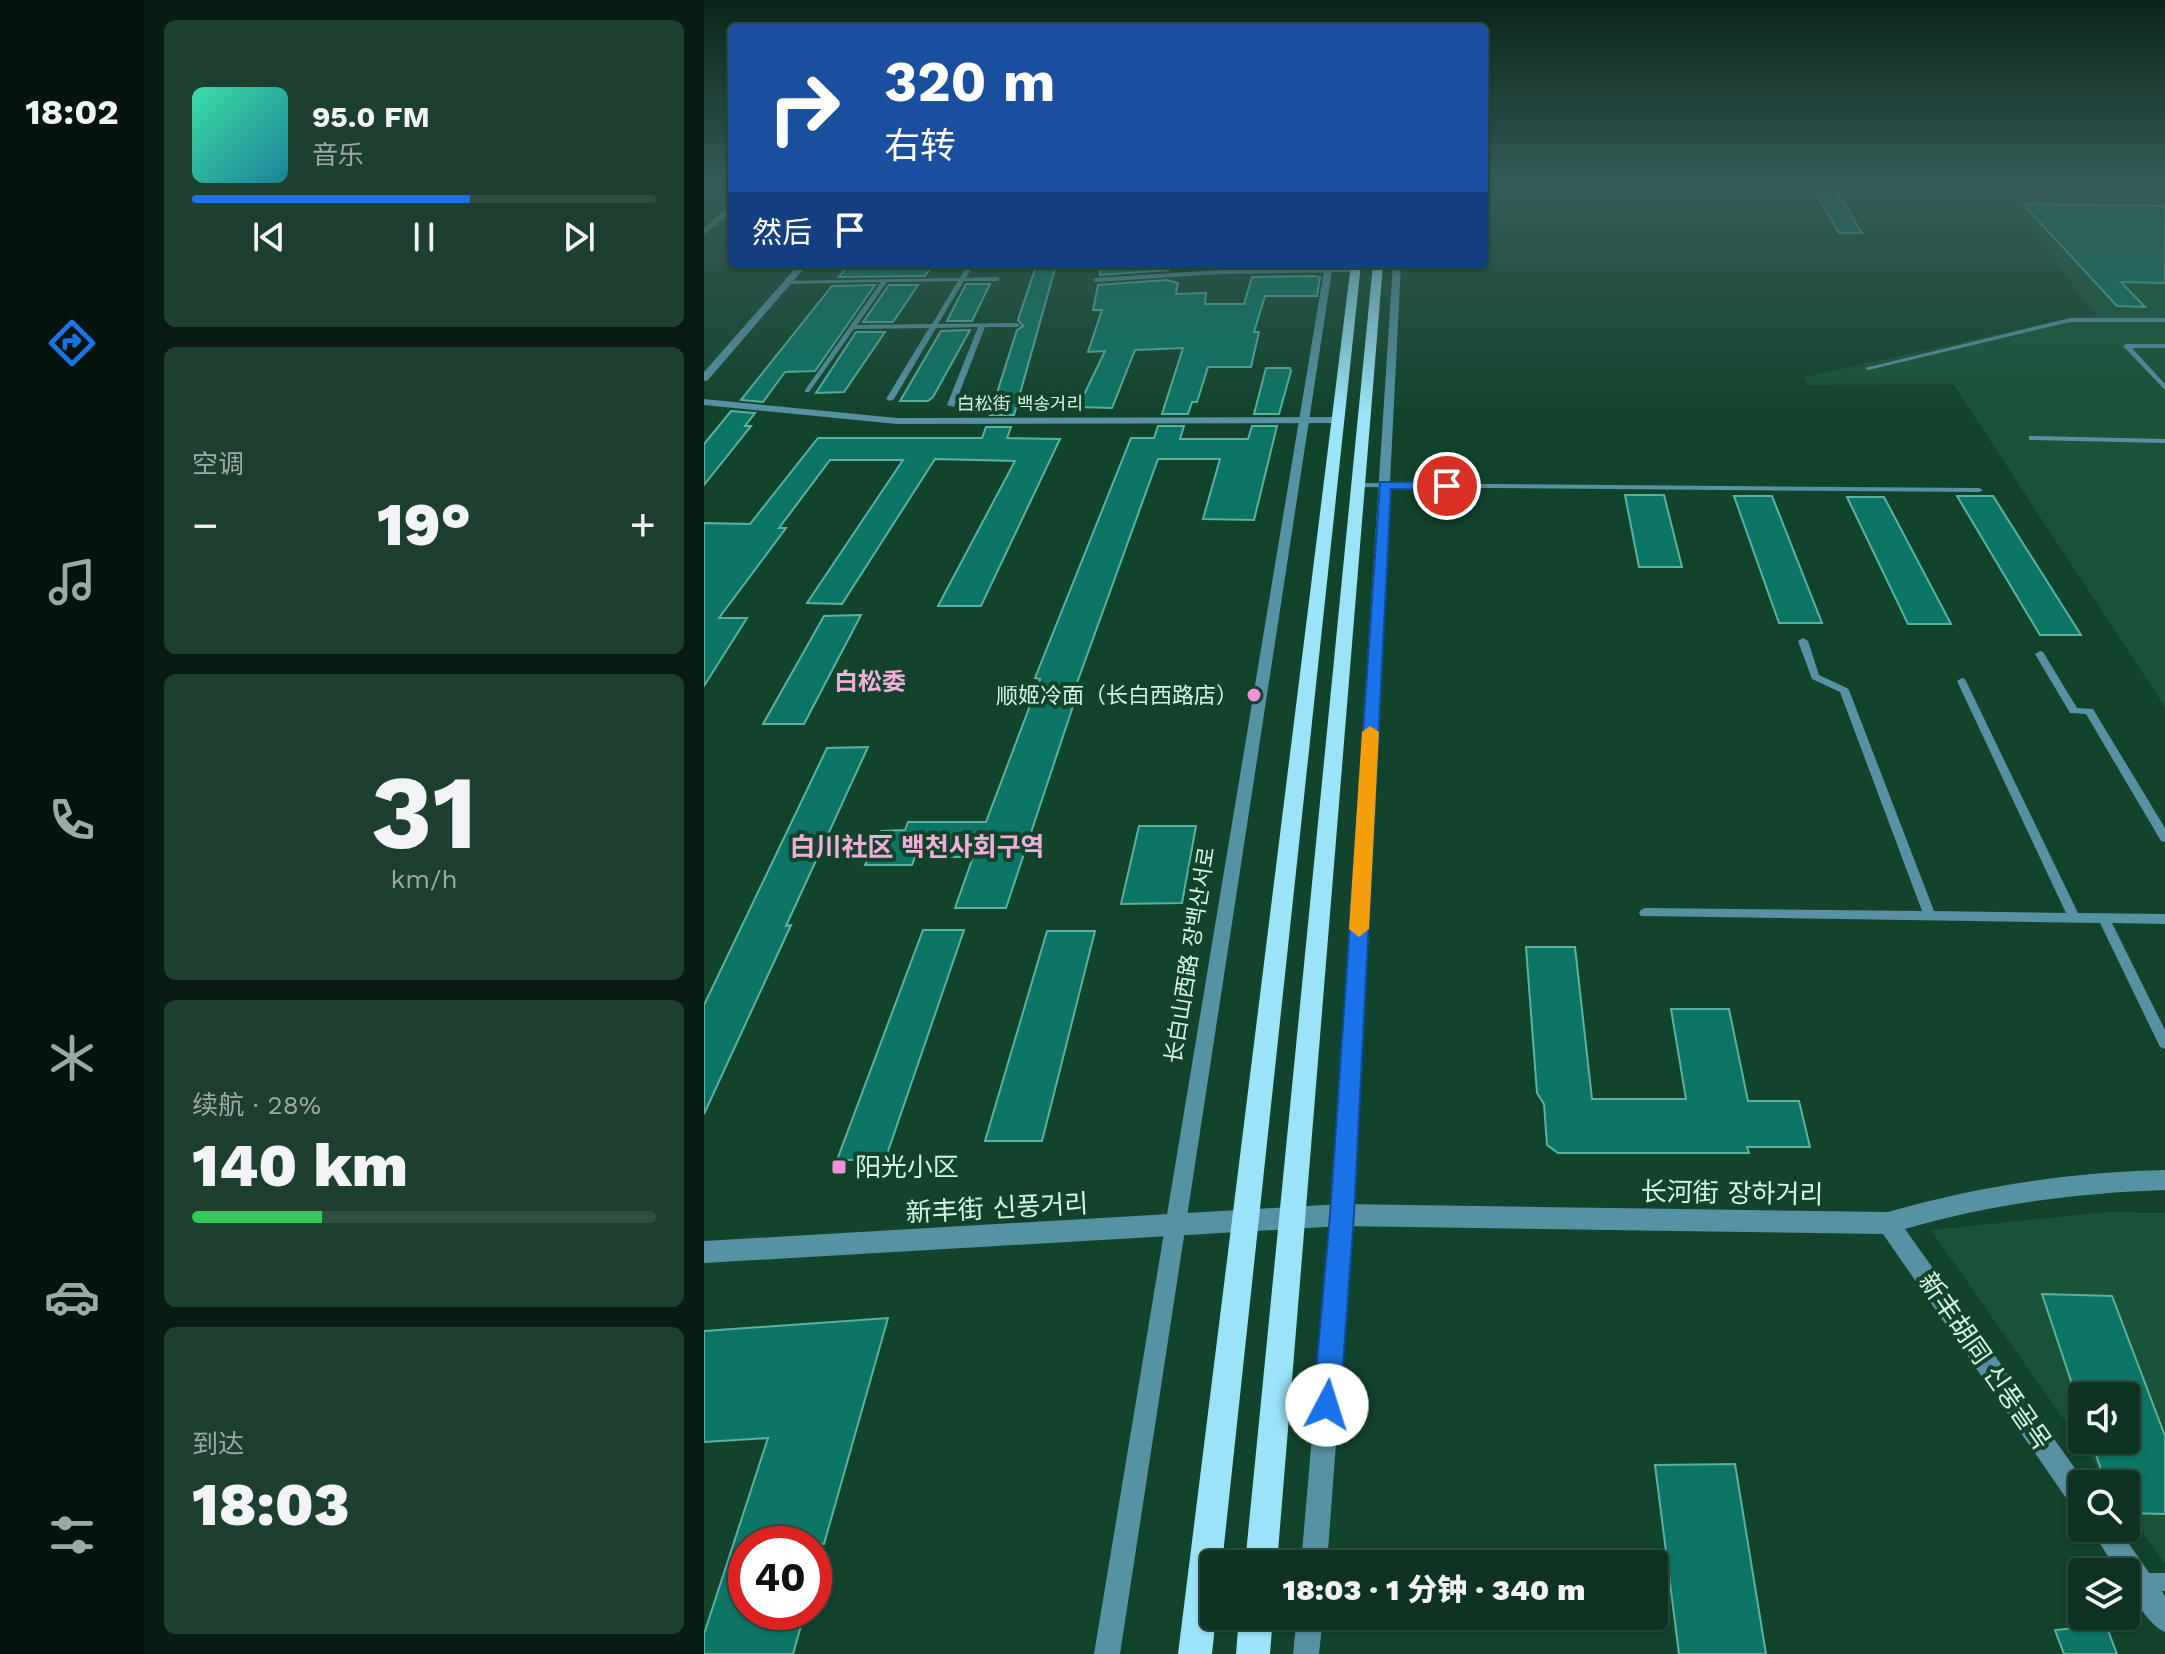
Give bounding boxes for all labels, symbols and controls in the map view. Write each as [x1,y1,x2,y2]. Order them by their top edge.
text: 320 m [884,49,1055,115]
icon: right [752,56,856,160]
text: 18:02 [25,91,119,133]
text: 95.0 FM [312,99,430,134]
text: 右转 [884,125,956,167]
text: 音乐 [312,140,364,170]
icon: arrive [828,208,872,252]
icon: previous [247,215,291,259]
icon: pause [402,215,446,259]
icon: next [557,215,601,259]
text: 然后 [752,215,812,250]
icon: directions [44,315,100,371]
street label: 白松街 백송거리 [957,393,1083,414]
text: 空调 [192,449,244,479]
pin [1413,452,1481,520]
icon: arrive [1425,464,1469,508]
text: 19° [377,489,471,560]
text: − [192,499,219,551]
text: + [629,499,656,551]
icon: music [44,554,100,610]
district label: 白松委 [834,668,906,696]
place label: 顺姬冷面（长白西路店） [996,683,1238,708]
marker: 顺姬冷面（长白西路店） [1245,686,1263,704]
text: 31 [371,751,477,873]
icon: phone [44,792,100,848]
district label: 白川社区 백천사회구역 [790,832,1044,862]
street label: 长白山西路 장백산서로 [1161,845,1219,1065]
text: km/h [391,864,457,894]
icon: climate [44,1030,100,1086]
text: 续航 · 28% [192,1090,321,1120]
text: 140 km [192,1130,408,1201]
place label: 阳光小区 [855,1152,959,1182]
marker: 阳光小区 [830,1158,848,1176]
street label: 长河街 장하거리 [1640,1176,1824,1210]
street label: 新丰街 신풍거리 [905,1188,1089,1228]
street label: 新丰胡同 신풍골목 [1913,1267,2057,1455]
icon: car [44,1269,100,1325]
position arrow [1285,1363,1369,1447]
map controls [2068,1382,2140,1630]
button: sound [2068,1382,2140,1454]
text: 到达 [192,1429,244,1459]
text: 18:03 [192,1469,350,1540]
button: search [2068,1470,2140,1542]
icon: filters [44,1507,100,1563]
speed limit sign: 40 [728,1526,832,1630]
button: layers [2068,1558,2140,1630]
text: 18:03 · 1 分钟 · 340 m [1283,1572,1585,1607]

